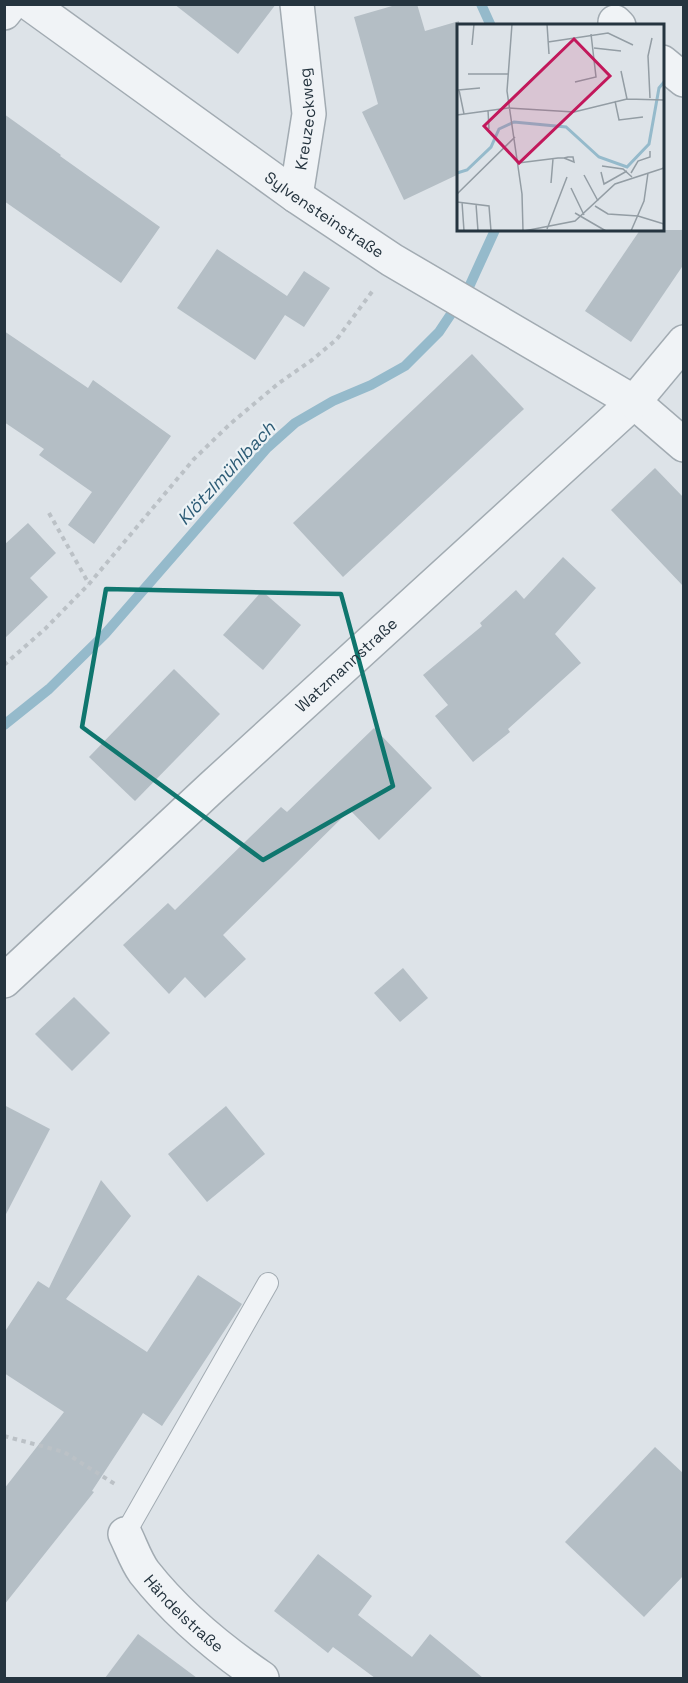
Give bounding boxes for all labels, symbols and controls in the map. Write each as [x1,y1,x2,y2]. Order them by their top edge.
inset map [457,24,664,231]
street label: Kreuzeckweg [290,67,320,171]
street label: Sylvensteinstraße [261,166,388,262]
water label: Klötzlmühlbach [172,416,281,530]
street label: Watzmannstraße [291,613,402,717]
street label: Händelstraße [140,1570,228,1657]

